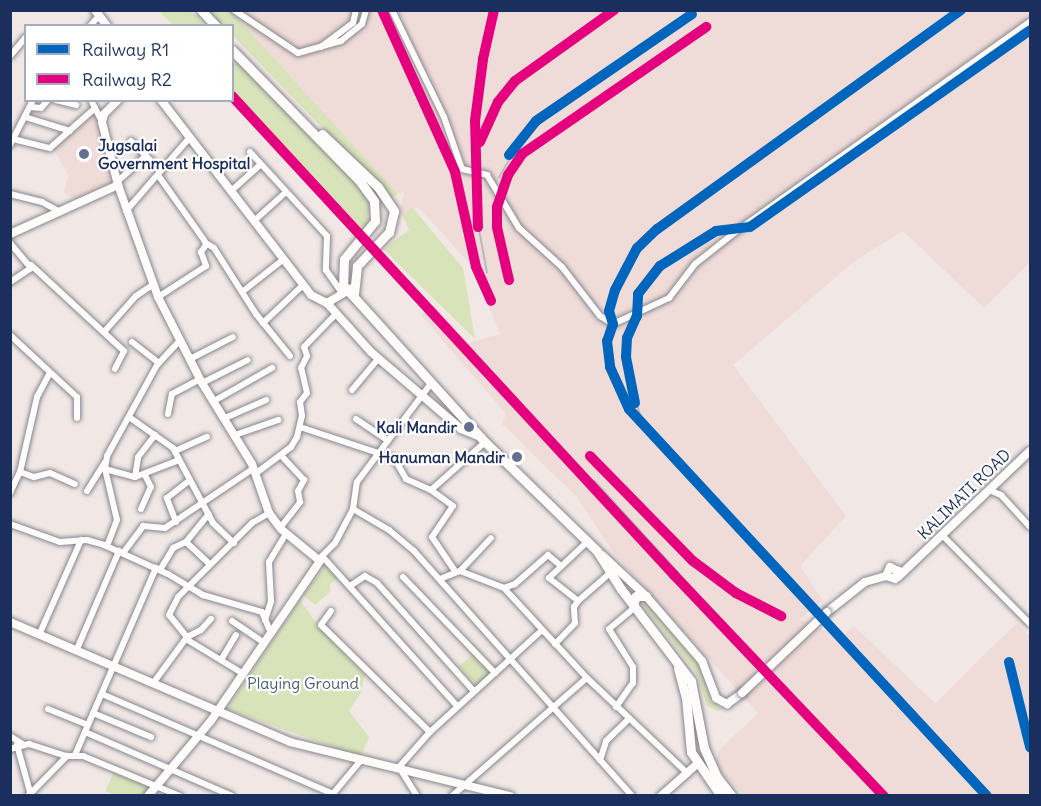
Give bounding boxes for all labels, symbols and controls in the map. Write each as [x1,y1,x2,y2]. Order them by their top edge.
legend [24,24,234,102]
text: Railway R1 [82,38,169,61]
text: Railway R2 [82,68,172,91]
place label: Jugsalai Government Hospital [98,135,250,173]
marker: Jugsalai Government Hospital [75,145,93,163]
place label: Kali Mandir [376,417,457,437]
marker: Kali Mandir [462,420,476,434]
street label: KALIMATI ROAD [914,445,1014,543]
place label: Hanuman Mandir [379,447,505,467]
marker: Hanuman Mandir [510,450,524,464]
park label: Playing Ground [247,673,359,693]

